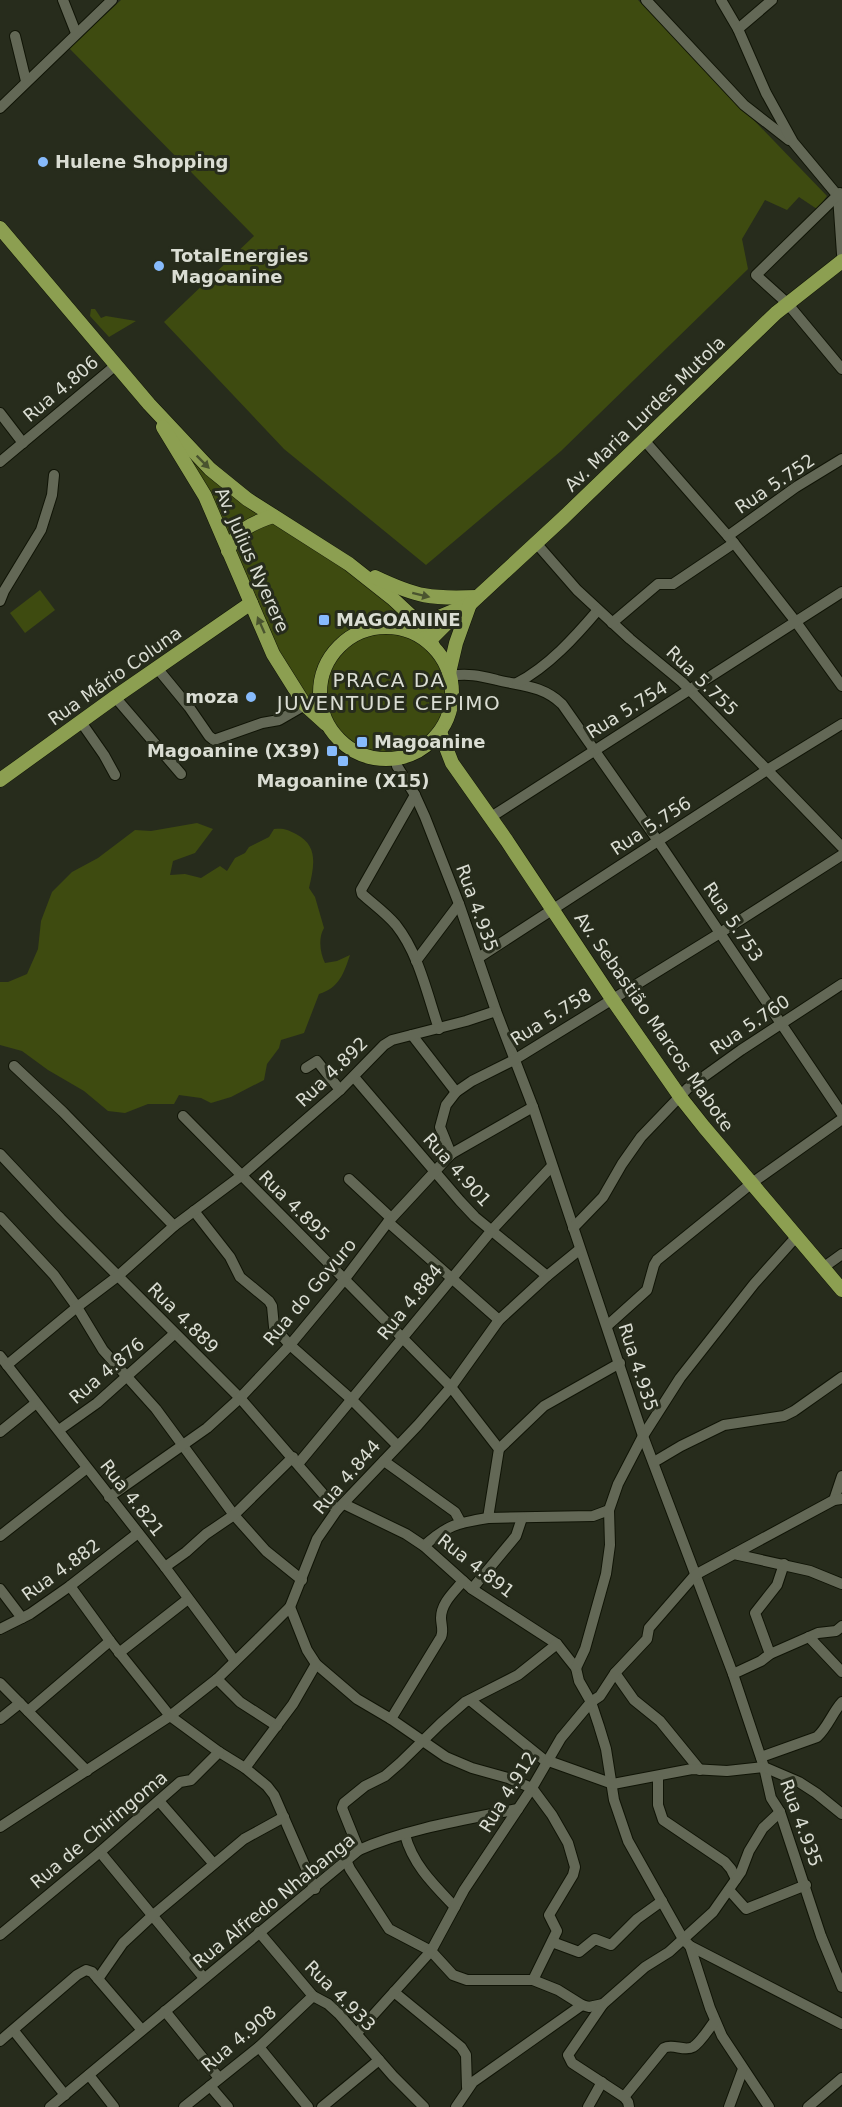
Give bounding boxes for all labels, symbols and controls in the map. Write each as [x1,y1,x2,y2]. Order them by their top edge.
place label: Hulene Shopping [55,151,228,172]
marker: Hulene Shopping [36,155,50,169]
place label: TotalEnergies Magoanine [171,245,308,287]
marker: TotalEnergies Magoanine [152,259,166,273]
street label: Av. Maria Lurdes Mutola [560,332,729,496]
street label: Rua 4.806 [19,351,102,426]
street label: Rua 5.752 [731,449,818,518]
one-way arrow [196,454,210,468]
street label: Av. Julius Nyerere [211,484,294,636]
one-way arrow [412,591,431,601]
place label: MAGOANINE [336,609,461,630]
marker: MAGOANINE [317,613,331,627]
one-way arrow [256,616,266,634]
street label: Rua Mário Coluna [44,622,185,729]
street label: Rua 5.755 [662,641,743,720]
district label: PRACA DA JUVENTUDE CEPIMO [275,668,501,715]
street label: Rua 5.754 [582,676,671,743]
place label: moza [185,686,239,707]
marker: moza [244,690,258,704]
place label: Magoanine [374,731,485,752]
marker: Magoanine [355,735,369,749]
place label: Magoanine (X39) [147,740,320,761]
marker: Magoanine (X39) [325,744,339,758]
marker: Magoanine (X15) [336,754,350,768]
place label: Magoanine (X15) [256,770,430,791]
street label: Rua 5.756 [607,792,695,859]
street label: Rua 4.935 [452,861,503,954]
street label: Rua 5.753 [699,878,768,965]
street label: Av. Sebastião Marcos Mabote [570,908,738,1135]
street label: Rua 5.758 [506,983,595,1050]
street label: Rua 5.760 [706,990,793,1059]
street label: Rua 4.892 [291,1032,372,1111]
street label: Rua 4.901 [419,1129,496,1211]
street label: Rua 4.895 [255,1166,334,1245]
street label: Rua do Govuro [259,1234,360,1349]
street label: Rua 4.884 [373,1260,447,1344]
street label: Rua 4.889 [144,1278,223,1357]
street label: Rua 4.935 [614,1320,663,1414]
street label: Rua 4.876 [65,1333,148,1408]
street label: Rua 4.844 [309,1435,385,1518]
street label: Rua 4.821 [96,1455,169,1540]
street label: Rua 4.891 [434,1529,519,1602]
street label: Rua 4.882 [18,1534,104,1605]
street label: Rua 4.912 [474,1747,541,1836]
street label: Rua de Chiringoma [26,1766,171,1893]
street label: Rua 4.935 [776,1776,827,1869]
street label: Rua Alfredo Nhabanga [189,1829,359,1972]
street label: Rua 4.933 [301,1956,380,2035]
street label: Rua 4.908 [197,2001,280,2076]

